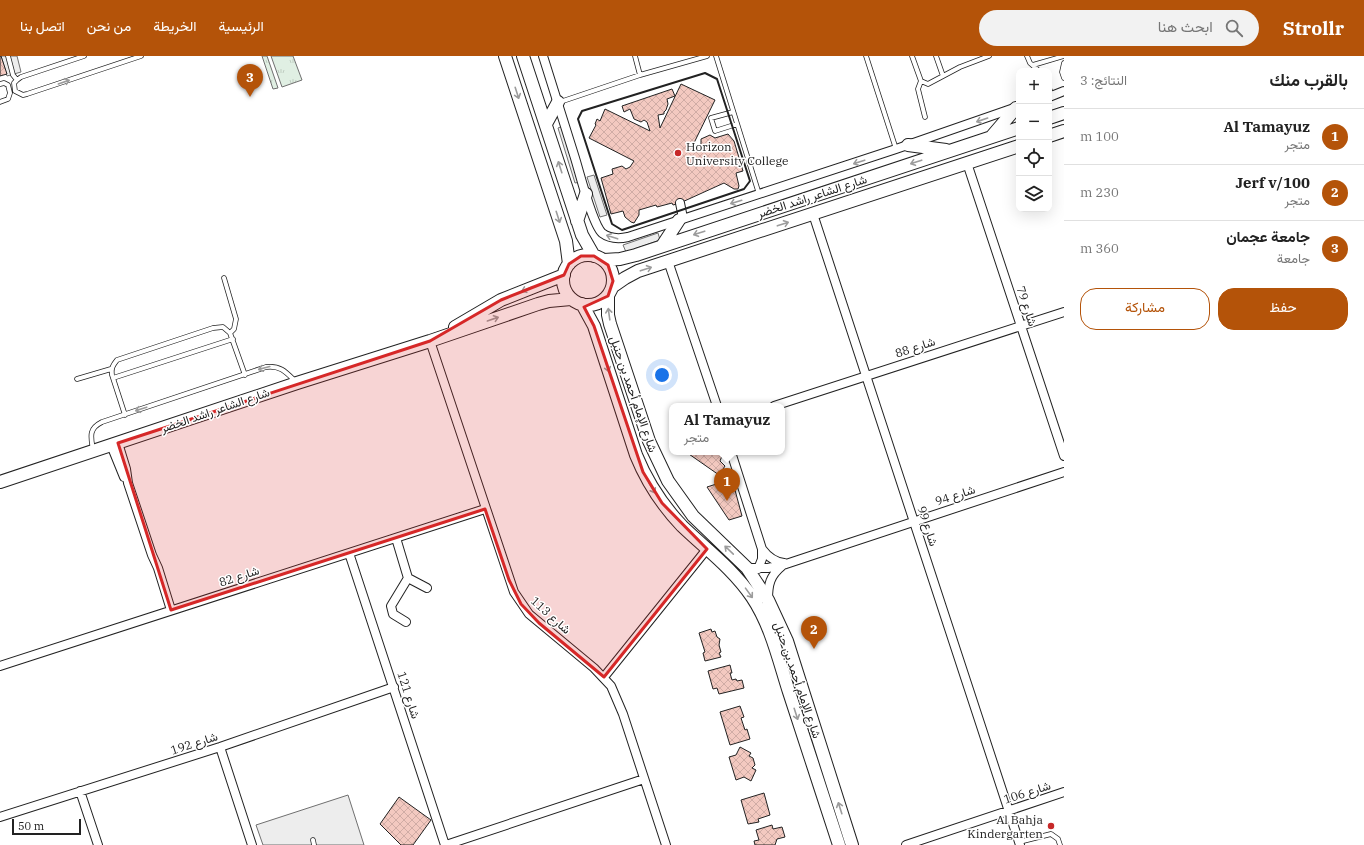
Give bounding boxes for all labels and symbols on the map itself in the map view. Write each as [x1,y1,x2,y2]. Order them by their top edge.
pin: 3 [237,64,263,97]
one-way arrow [57,78,70,85]
one-way arrow [514,87,522,99]
one-way arrow [977,116,989,124]
place label: Horizon University College [686,139,788,168]
marker: Horizon University College [673,148,683,158]
one-way arrow [853,158,865,166]
one-way arrow [909,159,922,166]
one-way arrow [556,161,563,174]
street label: شارع الشاعر راشد الخضر [754,171,869,223]
one-way arrow [729,199,742,206]
one-way arrow [555,210,562,223]
one-way arrow [776,220,789,227]
one-way arrow [693,230,705,238]
one-way arrow [605,233,618,240]
one-way arrow [639,265,652,272]
street label: شارع 79 [1012,284,1041,329]
one-way arrow [522,285,534,293]
one-way arrow [605,308,613,321]
one-way arrow [487,315,499,323]
street label: شارع 88 [893,333,938,362]
street label: شارع الإمام أحمد بن حنبل [605,334,661,455]
one-way arrow [604,359,611,372]
one-way arrow [258,365,271,372]
your location [652,365,672,385]
street label: شارع الشاعر راشد الخضر [158,384,272,438]
one-way arrow [135,406,148,413]
pin: 1 [714,468,740,501]
street label: شارع 94 [933,481,978,510]
one-way arrow [649,482,657,494]
street label: شارع 99 [913,504,942,549]
one-way arrow [724,546,734,555]
street label: شارع 82 [217,562,262,591]
one-way arrow [745,588,753,599]
street label: شارع 113 [527,593,574,638]
pin: 2 [801,616,827,649]
street label: شارع الإمام أحمد بن حنبل [769,620,825,741]
street label: شارع 121 [392,670,424,721]
one-way arrow [793,707,800,720]
street label: شارع 192 [169,728,220,760]
street label: شارع 106 [1002,777,1053,809]
one-way arrow [836,802,843,815]
place label: Al Bahja Kindergarten [967,812,1043,841]
scale bar [12,817,81,836]
marker: Al Bahja Kindergarten [1046,821,1056,831]

